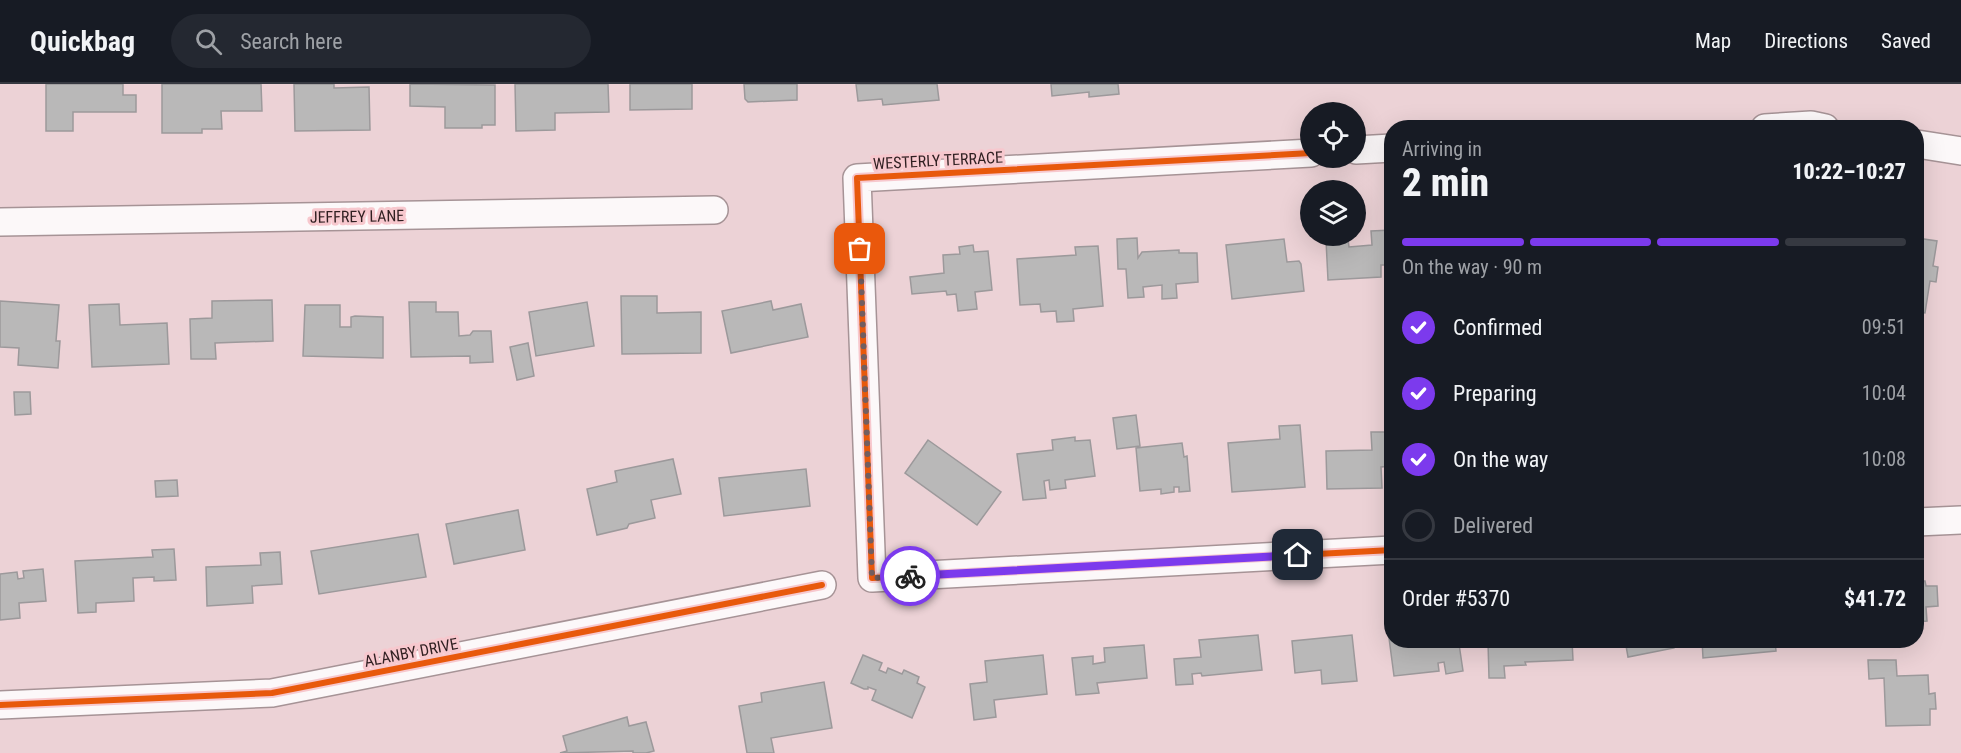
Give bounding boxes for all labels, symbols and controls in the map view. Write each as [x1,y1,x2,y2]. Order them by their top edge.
search box [171,14,591,68]
text: Quickbag [30,25,135,58]
icon: search [192,25,225,58]
text: Search here [240,29,342,54]
text: Map [1695,29,1731,53]
text: Directions [1764,29,1848,53]
text: Saved [1881,29,1931,53]
map controls [1300,102,1366,246]
button: locate [1300,102,1366,168]
text: Arriving in [1402,137,1482,161]
street label: WESTERLY TERRACE [873,148,1004,173]
text: 10:22–10:27 [1792,159,1906,184]
text: 2 min [1402,160,1489,206]
button: layers [1300,180,1366,246]
street label: JEFFREY LANE [310,206,404,227]
pin [834,223,885,274]
icon: bag [843,232,876,265]
text: On the way · 90 m [1402,255,1542,279]
icon: check [1402,311,1435,344]
text: Confirmed [1453,315,1542,340]
text: 09:51 [1862,315,1906,339]
icon: check [1402,377,1435,410]
text: Preparing [1453,381,1537,406]
text: 10:04 [1862,381,1906,405]
icon: check [1402,443,1435,476]
text: On the way [1453,447,1548,472]
text: 10:08 [1862,447,1906,471]
text: Delivered [1453,513,1533,538]
pin [1272,529,1323,580]
icon: home [1281,538,1314,571]
courier [880,546,940,606]
icon: bike [894,560,927,593]
text: Order #5370 [1402,586,1510,611]
text: $41.72 [1844,586,1906,611]
street label: ALANBY DRIVE [363,634,460,671]

